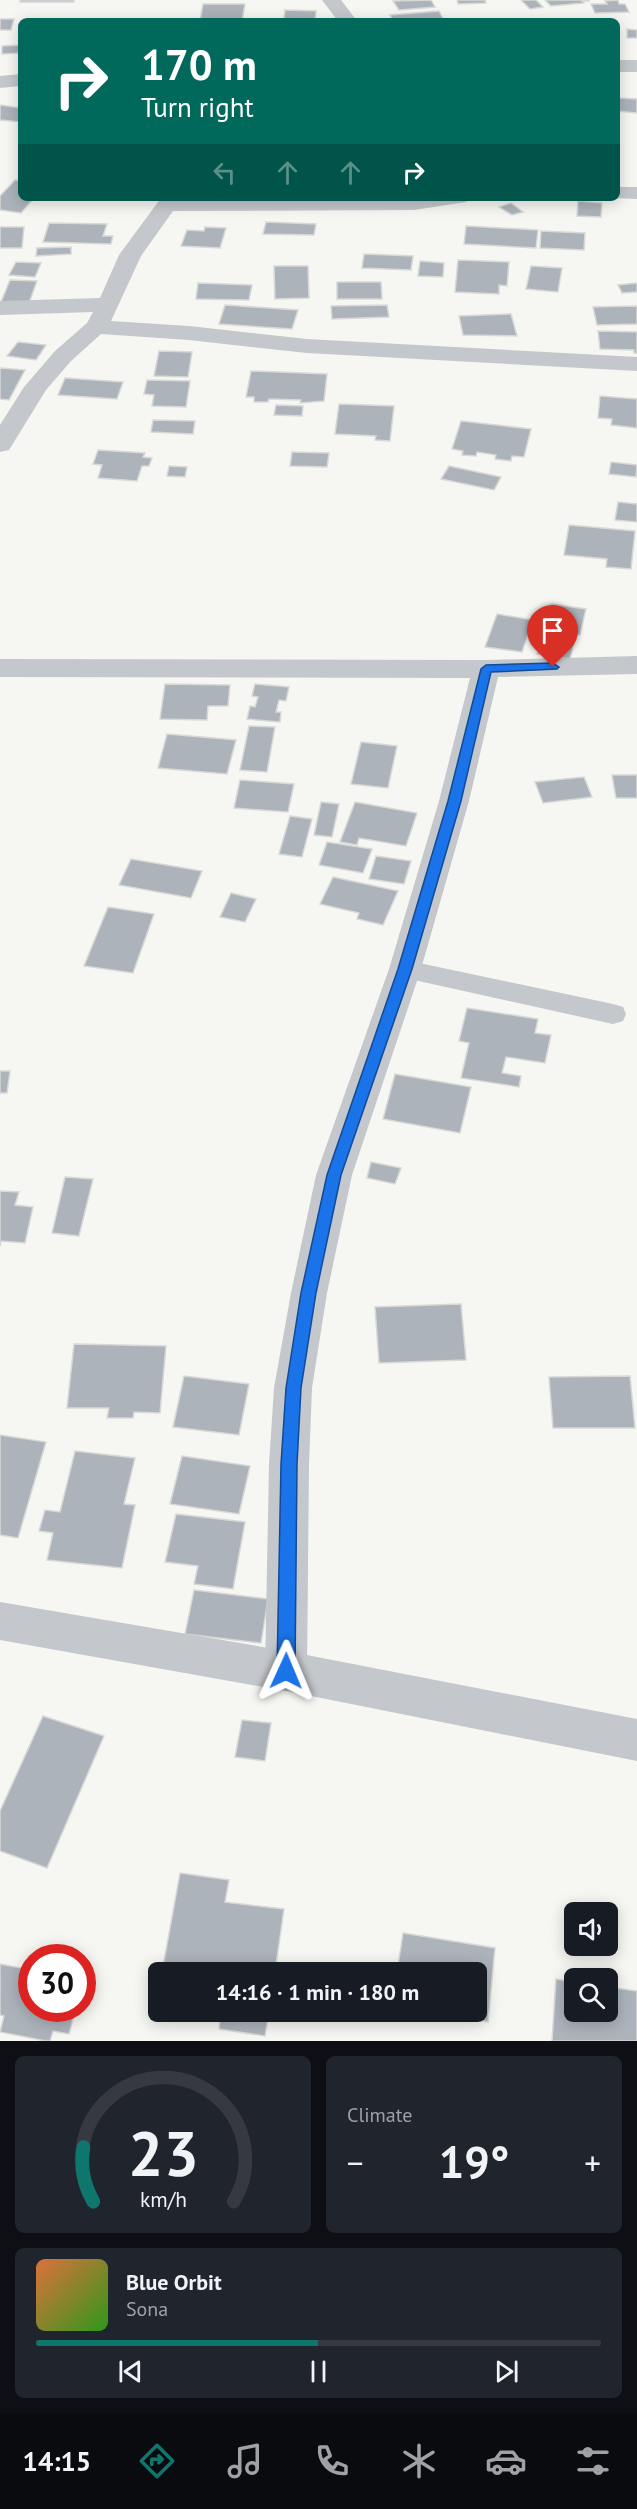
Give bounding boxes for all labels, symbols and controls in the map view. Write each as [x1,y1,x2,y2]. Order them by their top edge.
text: 170 m [141,37,257,92]
icon: right [42,42,120,120]
text: Turn right [141,90,254,124]
icon: left [208,156,241,189]
icon: ahead [271,156,304,189]
icon: ahead [334,156,367,189]
icon: right [397,156,430,189]
pin [527,605,578,667]
icon: arrive [536,614,569,647]
position arrow [254,1639,318,1703]
map controls [564,1902,618,2022]
button: sound [564,1902,618,1956]
speed limit sign: 30 [18,1944,96,2022]
button: search [564,1968,618,2022]
text: 14:16 · 1 min · 180 m [216,1978,419,2006]
text: Climate [347,2102,413,2128]
text: 23 [128,2112,198,2193]
text: 19° [439,2132,509,2190]
text: − [347,2141,364,2184]
text: + [584,2141,601,2184]
text: km/h [139,2185,186,2213]
text: Blue Orbit [126,2268,222,2296]
text: Sona [126,2296,168,2322]
icon: previous [114,2355,147,2388]
icon: pause [302,2355,335,2388]
icon: next [490,2355,523,2388]
icon: directions [136,2440,178,2482]
icon: music [224,2440,266,2482]
icon: phone [311,2440,353,2482]
icon: climate [398,2440,440,2482]
icon: car [485,2440,527,2482]
icon: filters [572,2440,614,2482]
text: 14:15 [23,2444,91,2478]

